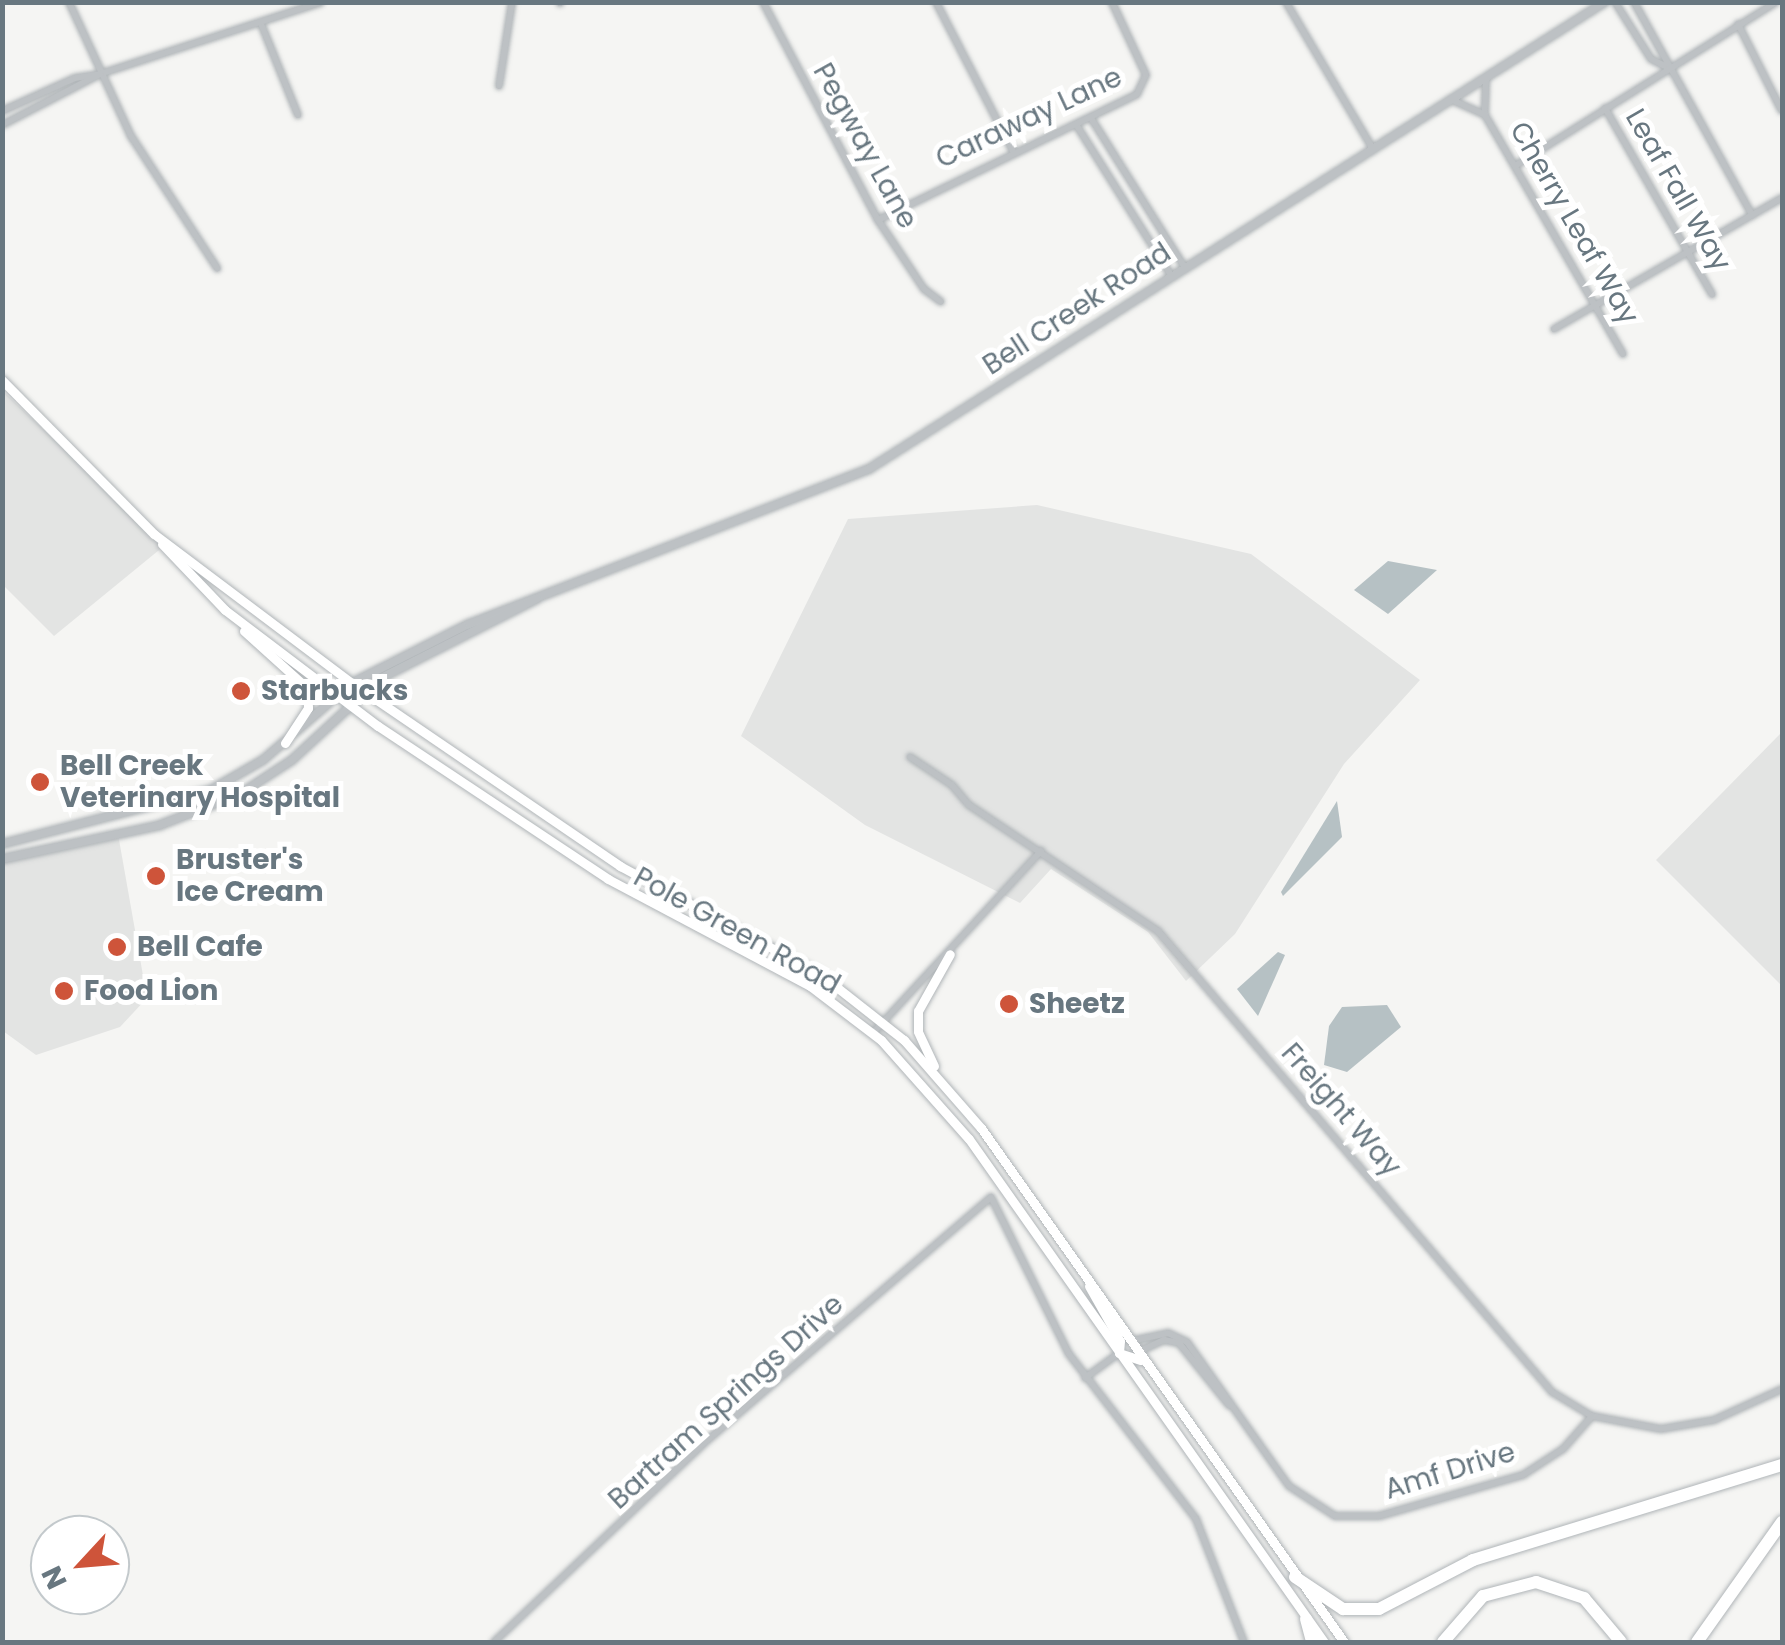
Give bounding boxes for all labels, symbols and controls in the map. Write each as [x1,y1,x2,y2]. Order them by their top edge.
street label: Pegway Lane [806,57,924,235]
street label: Caraway Lane [931,60,1127,176]
street label: Leaf Fall Way [1618,103,1738,277]
street label: Cherry Leaf Way [1502,116,1646,330]
street label: Bell Creek Road [977,236,1177,382]
place label: Starbucks [261,674,408,708]
marker: Starbucks [230,680,252,702]
place label: Bell Creek Veterinary Hospital [60,749,340,815]
marker: Bell Creek Veterinary Hospital [29,771,51,793]
place label: Bruster's Ice Cream [176,843,324,909]
street label: Pole Green Road [628,860,846,1002]
marker: Bruster's Ice Cream [145,865,167,887]
place label: Bell Cafe [137,930,263,964]
marker: Bell Cafe [106,936,128,958]
place label: Food Lion [84,974,218,1008]
marker: Food Lion [53,980,75,1002]
place label: Sheetz [1029,987,1125,1021]
marker: Sheetz [998,993,1020,1015]
street label: Freight Way [1274,1037,1408,1183]
street label: Bartram Springs Drive [602,1288,850,1516]
street label: Amf Drive [1381,1435,1519,1507]
north arrow [30,1515,130,1615]
text: N [32,1559,77,1596]

